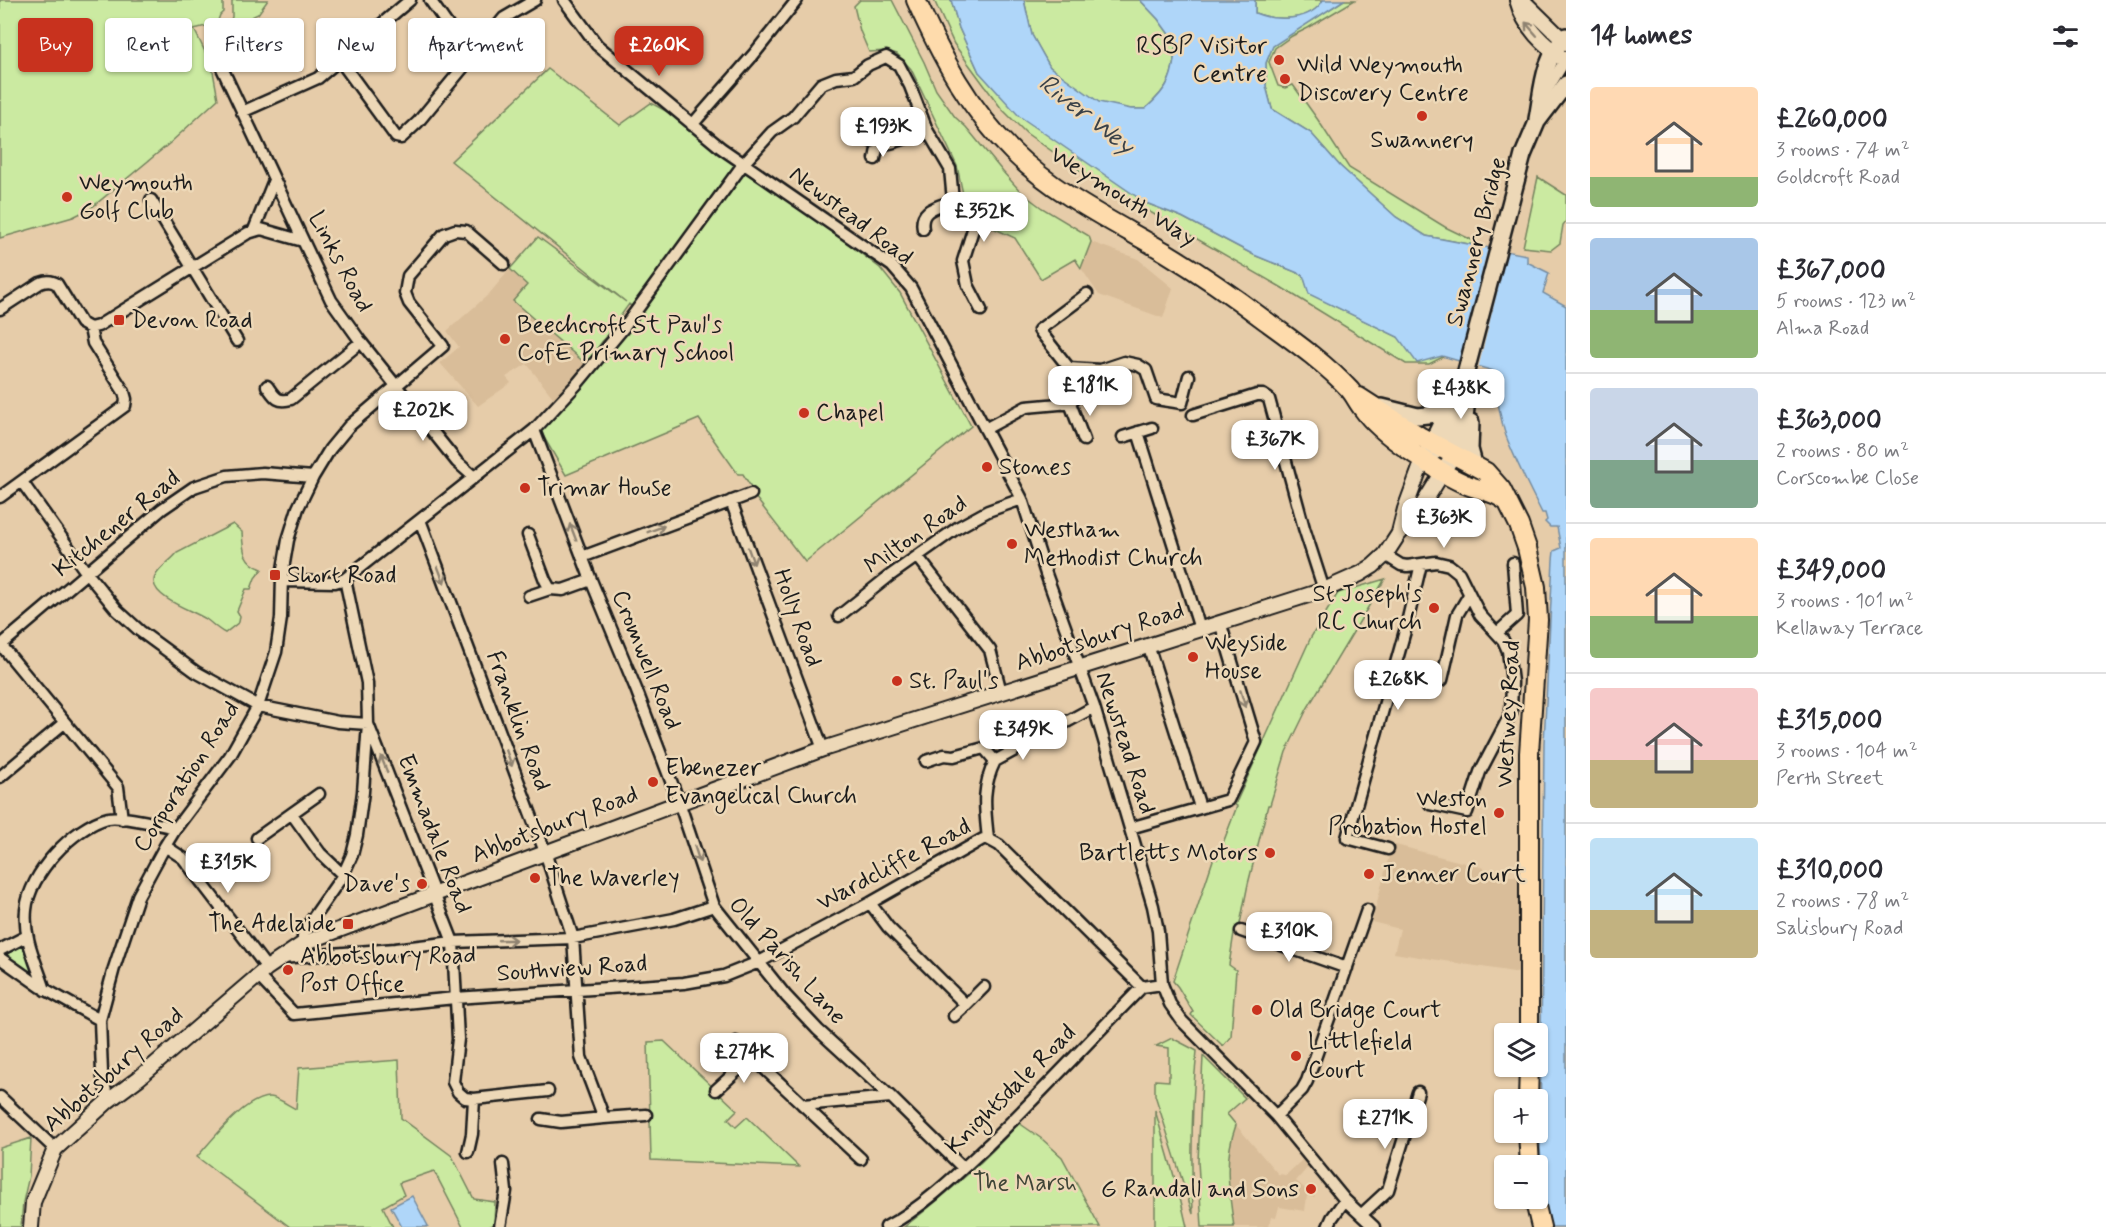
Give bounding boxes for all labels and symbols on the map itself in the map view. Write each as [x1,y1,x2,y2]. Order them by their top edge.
one-way arrow [1524,22,1538,37]
pin: £260K [617,26,701,77]
place label: RSBP Visitor Centre [1136,31,1267,90]
place label: Wild Weymouth Discovery Centre [1297,50,1469,109]
marker: RSBP Visitor Centre [1272,53,1286,67]
water label: River Wey [1031,67,1142,164]
marker: Wild Weymouth Discovery Centre [1278,72,1292,86]
pin: £193K [841,107,925,158]
marker: Swannery [1415,109,1429,123]
place label: Swannery [1370,125,1474,156]
street label: Weymouth Way [1044,140,1202,254]
street label: Swannery Bridge [1439,154,1515,330]
street label: Newstead Road [783,159,919,273]
place label: Weymouth Golf Club [79,168,193,227]
marker: Weymouth Golf Club [60,190,74,204]
pin: £352K [942,192,1026,243]
street label: Links Road [300,206,380,318]
place label: Devon Road [131,305,253,336]
place label: Beechcroft St Paul's CofE Primary School [517,310,734,369]
marker: Devon Road [112,313,126,327]
marker: Beechcroft St Paul's CofE Primary School [498,332,512,346]
pin: £181K [1048,366,1132,417]
pin: £438K [1419,369,1503,420]
pin: £202K [381,391,465,442]
place label: Chapel [816,398,884,429]
marker: Chapel [797,406,811,420]
pin: £367K [1233,420,1317,471]
place label: Stones [999,452,1071,483]
marker: Stones [980,460,994,474]
street label: Kitchener Road [47,463,187,585]
place label: Trimar House [537,473,672,504]
marker: Trimar House [518,481,532,495]
street label: Milton Road [858,488,974,582]
pin: £363K [1402,498,1486,549]
place label: Westham Methodist Church [1024,515,1203,574]
one-way arrow [647,522,665,533]
one-way arrow [567,523,578,542]
marker: Westham Methodist Church [1005,537,1019,551]
one-way arrow [746,546,757,565]
place label: Short Road [287,560,396,591]
one-way arrow [436,565,447,584]
street label: Holly Road [765,565,829,671]
marker: Short Road [268,568,282,582]
place label: St Joseph's RC Church [1312,579,1422,638]
street label: Cromwell Road [604,586,688,734]
street label: Abbotsbury Road [1011,595,1189,679]
marker: St Joseph's RC Church [1427,601,1441,615]
place label: Weyside House [1205,628,1287,687]
street label: Westwey Road [1490,639,1528,789]
street label: Franklin Road [478,647,558,795]
marker: Weyside House [1186,650,1200,664]
pin: £268K [1356,660,1440,711]
place label: St. Paul's [909,666,999,697]
street label: Newstead Road [1087,668,1163,818]
marker: St. Paul's [890,674,904,688]
one-way arrow [1238,689,1249,708]
street label: Corporation Road [127,695,247,859]
pin: £349K [981,710,1065,761]
one-way arrow [505,748,516,767]
street label: Emmadale Road [389,750,479,918]
place label: Ebenezer Evangelical Church [665,753,857,814]
one-way arrow [378,755,389,773]
marker: Ebenezer Evangelical Church [646,775,660,789]
street label: Abbotsbury Road [467,779,643,871]
place label: Weston Probation Hostel [1328,784,1487,843]
marker: Weston Probation Hostel [1492,806,1506,820]
street label: Wardcliffe Road [812,811,976,919]
place label: Bartletts Motors [1079,838,1258,869]
pin: £315K [186,843,270,894]
one-way arrow [692,844,703,863]
marker: Bartletts Motors [1263,846,1277,860]
place label: Jenner Court [1381,859,1526,890]
place label: The Waverley [547,863,680,894]
marker: Jenner Court [1362,867,1376,881]
place label: Dave's [343,869,410,900]
marker: The Waverley [528,871,542,885]
marker: Dave's [415,877,429,891]
street label: Old Parish Lane [721,890,853,1032]
place label: The Adelaide [208,909,336,940]
pin: £310K [1247,912,1331,963]
marker: The Adelaide [341,917,355,931]
one-way arrow [496,934,516,946]
place label: Abbotsbury Road Post Office [300,941,476,1000]
street label: Southview Road [496,948,648,990]
marker: Abbotsbury Road Post Office [281,963,295,977]
place label: Old Bridge Court [1269,995,1441,1028]
street label: Abbotsbury Road [37,1001,191,1139]
marker: Old Bridge Court [1250,1003,1264,1017]
street label: Knightsdale Road [939,1018,1084,1163]
place label: Littlefield Court [1308,1027,1412,1086]
pin: £274K [702,1033,786,1084]
marker: Littlefield Court [1289,1049,1303,1063]
pin: £271K [1343,1099,1427,1150]
park label: The Marsh [973,1168,1077,1199]
place label: G Randall and Sons [1101,1174,1299,1205]
marker: G Randall and Sons [1304,1182,1318,1196]

